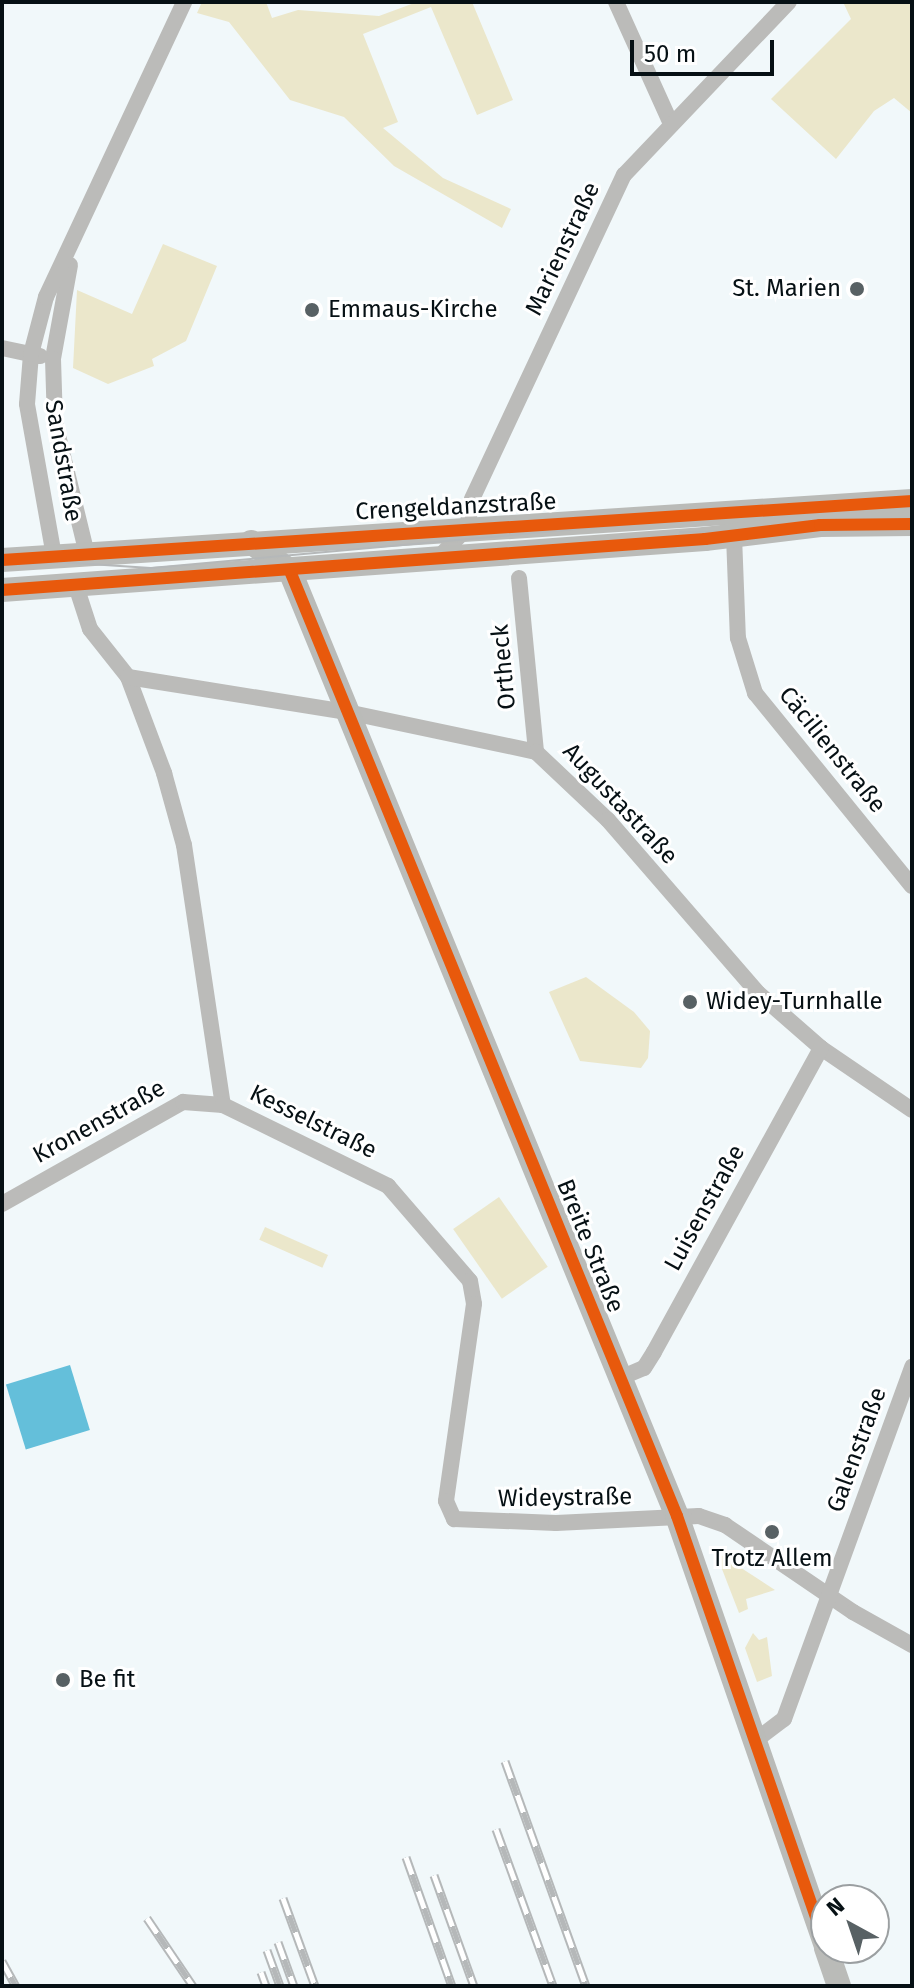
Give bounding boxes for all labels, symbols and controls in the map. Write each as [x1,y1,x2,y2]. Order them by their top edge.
scale bar [634,24,778,74]
text: 50 m [644,40,696,68]
street label: Marienstraße [520,178,606,320]
place label: St. Marien [732,275,841,303]
marker: St. Marien [848,280,866,298]
place label: Emmaus-Kirche [328,296,497,324]
marker: Emmaus-Kirche [303,301,321,319]
street label: Sandstraße [38,398,88,524]
street label: Crengeldanzstraße [355,487,557,527]
street label: Ortheck [486,623,522,711]
street label: Cäcilienstraße [772,681,892,819]
street label: Augustastraße [557,737,683,871]
place label: Widey-Turnhalle [706,988,883,1016]
marker: Widey-Turnhalle [681,993,699,1011]
street label: Kronenstraße [28,1074,170,1170]
street label: Kesselstraße [245,1079,381,1165]
street label: Luisenstraße [659,1140,751,1276]
street label: Breite Straße [550,1175,630,1317]
street label: Galenstraße [821,1384,893,1516]
street label: Wideystraße [498,1482,632,1514]
marker: Trotz Allem [763,1523,781,1541]
place label: Trotz Allem [711,1545,833,1573]
place label: Be fit [79,1666,135,1694]
marker: Be fit [54,1671,72,1689]
north arrow [810,1884,890,1964]
text: N [821,1892,850,1922]

